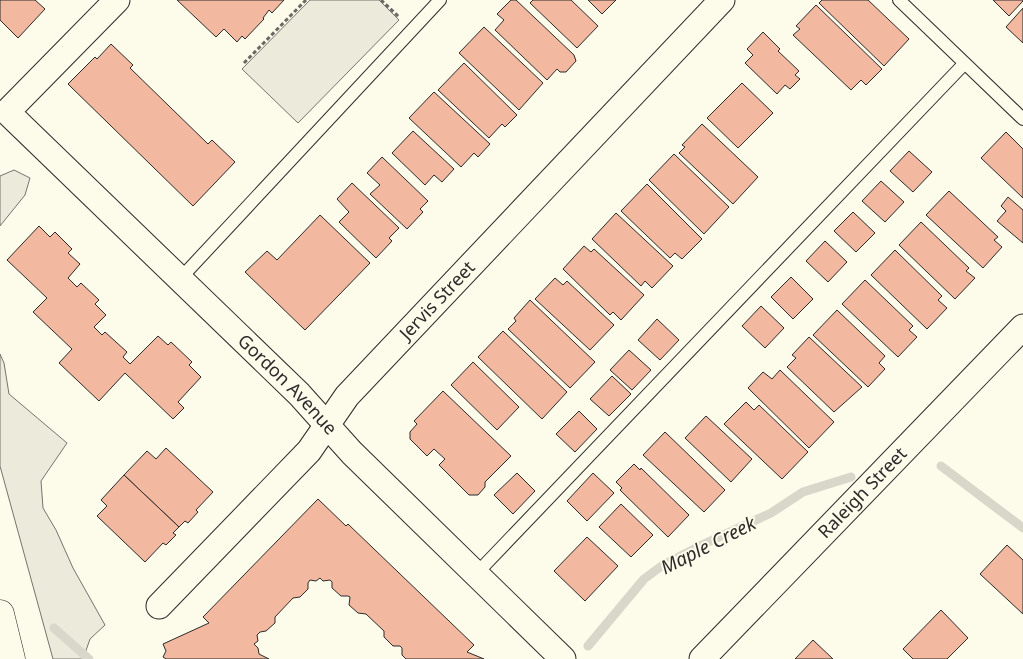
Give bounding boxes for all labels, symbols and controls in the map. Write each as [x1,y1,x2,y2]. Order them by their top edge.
street label: Jervis Street [392,255,480,346]
street label: Gordon Avenue [233,328,343,439]
street label: Raleigh Street [812,441,912,543]
water label: Maple Creek [656,510,761,580]

